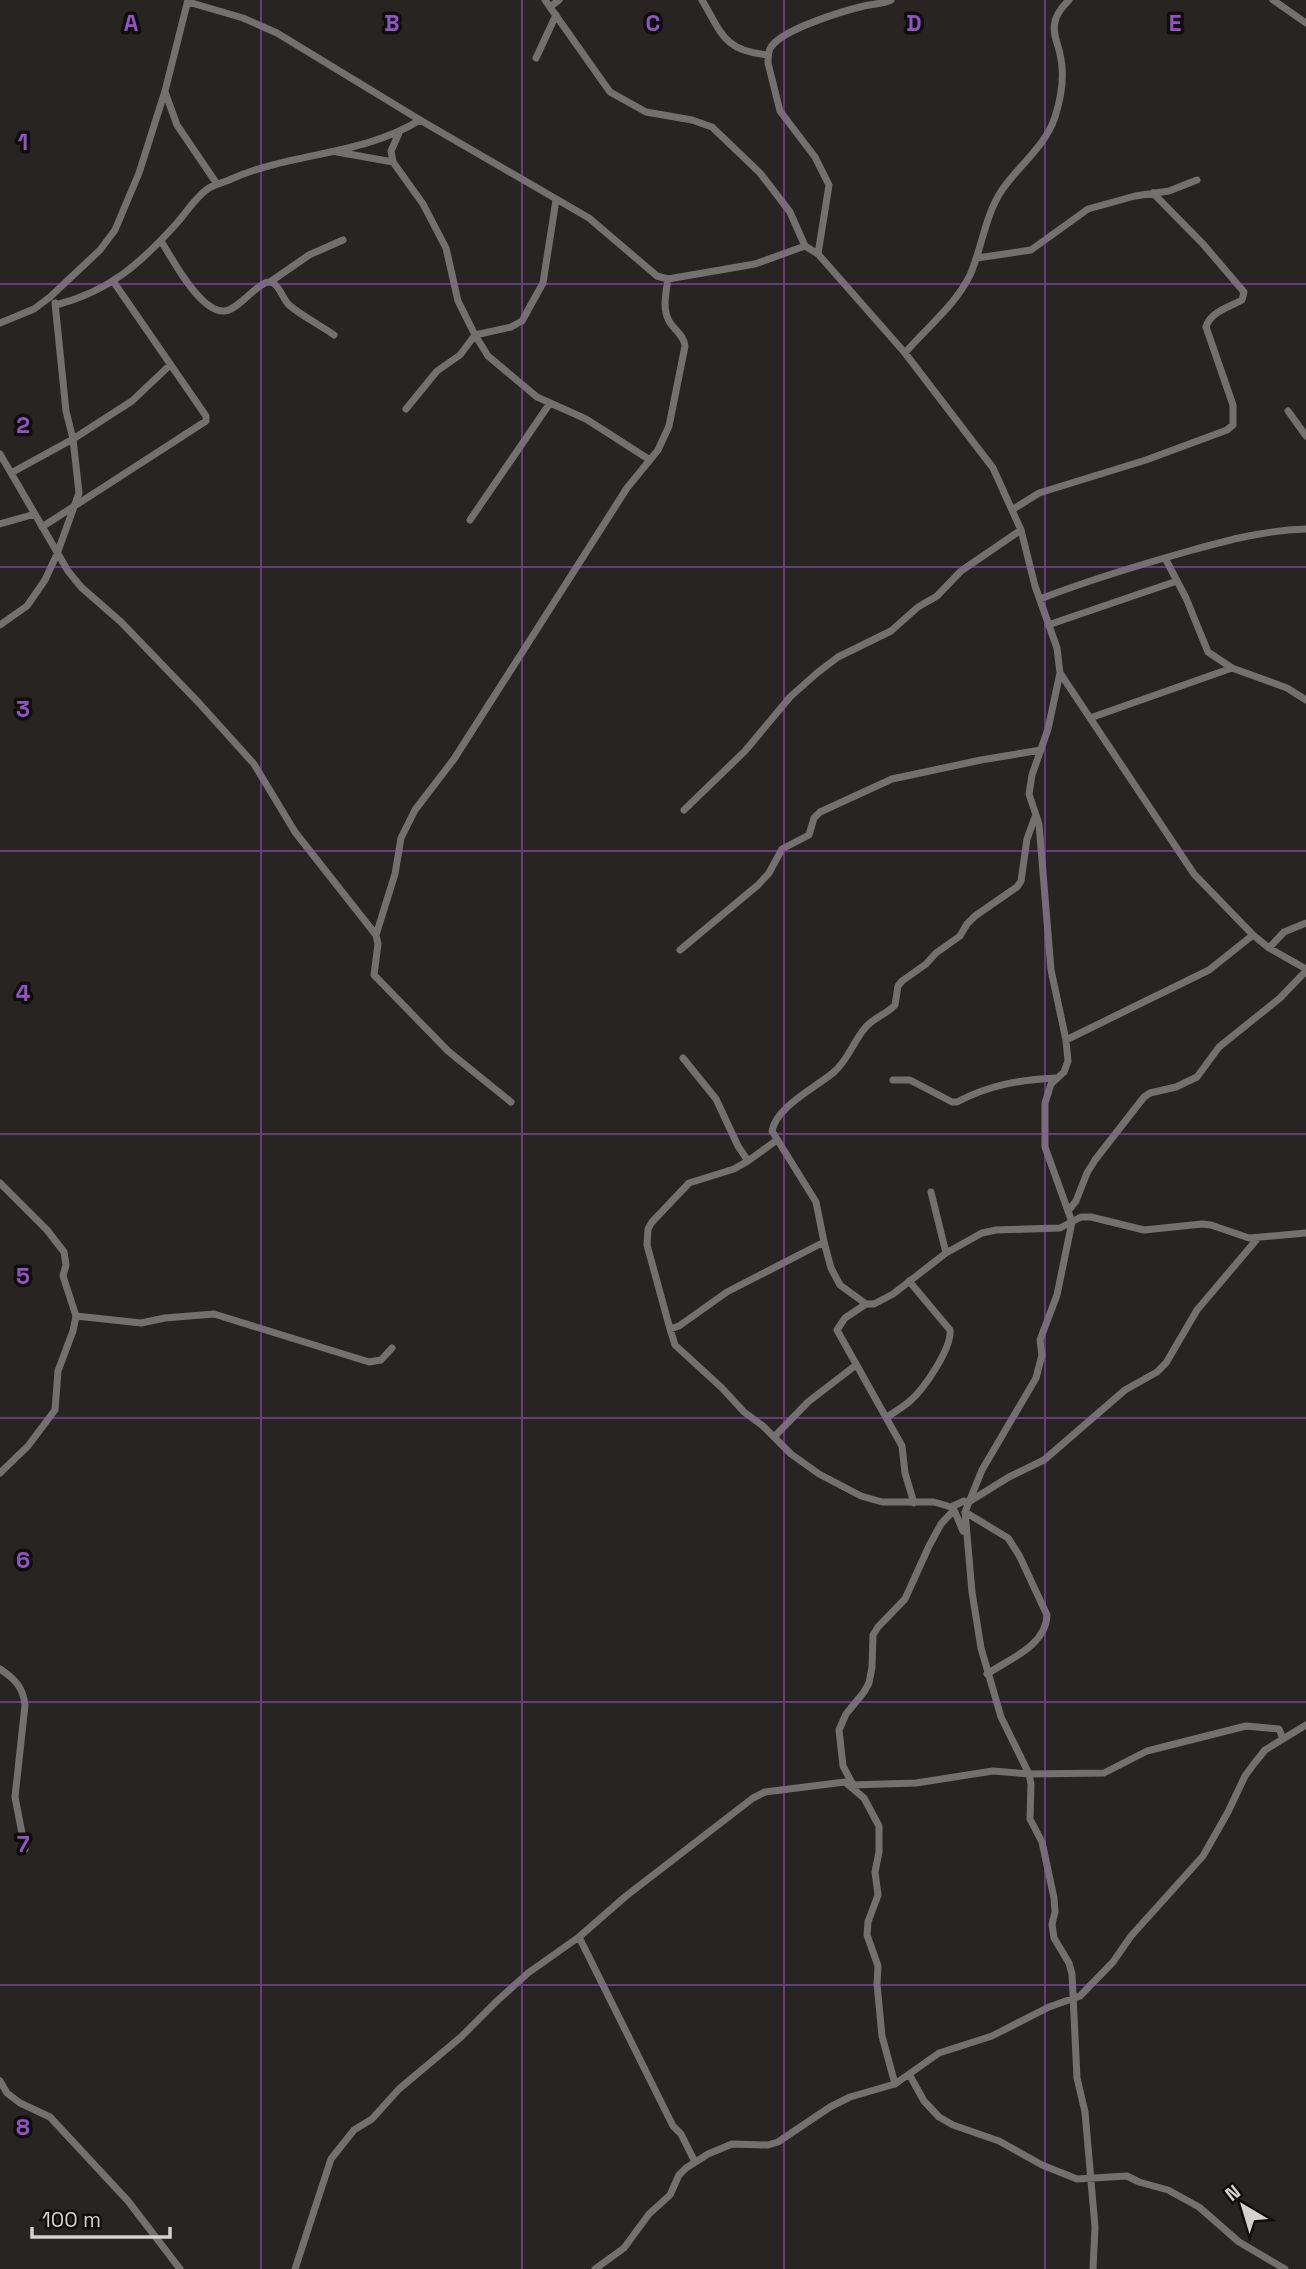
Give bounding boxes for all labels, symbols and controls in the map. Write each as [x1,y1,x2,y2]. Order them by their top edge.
text: A [124,8,139,38]
text: B [384,8,400,38]
text: C [646,8,660,38]
text: D [906,8,922,38]
text: E [1169,8,1181,38]
text: 1 [18,127,28,157]
text: 2 [16,410,30,440]
text: 3 [16,694,30,724]
text: 4 [16,978,31,1008]
text: 5 [16,1261,30,1291]
text: 6 [16,1545,30,1575]
text: 7 [17,1829,30,1859]
text: 8 [16,2112,30,2142]
north arrow [1208,2171,1278,2241]
text: N [1220,2179,1246,2207]
scale bar [32,2196,170,2240]
text: 100 m [42,2206,101,2233]

